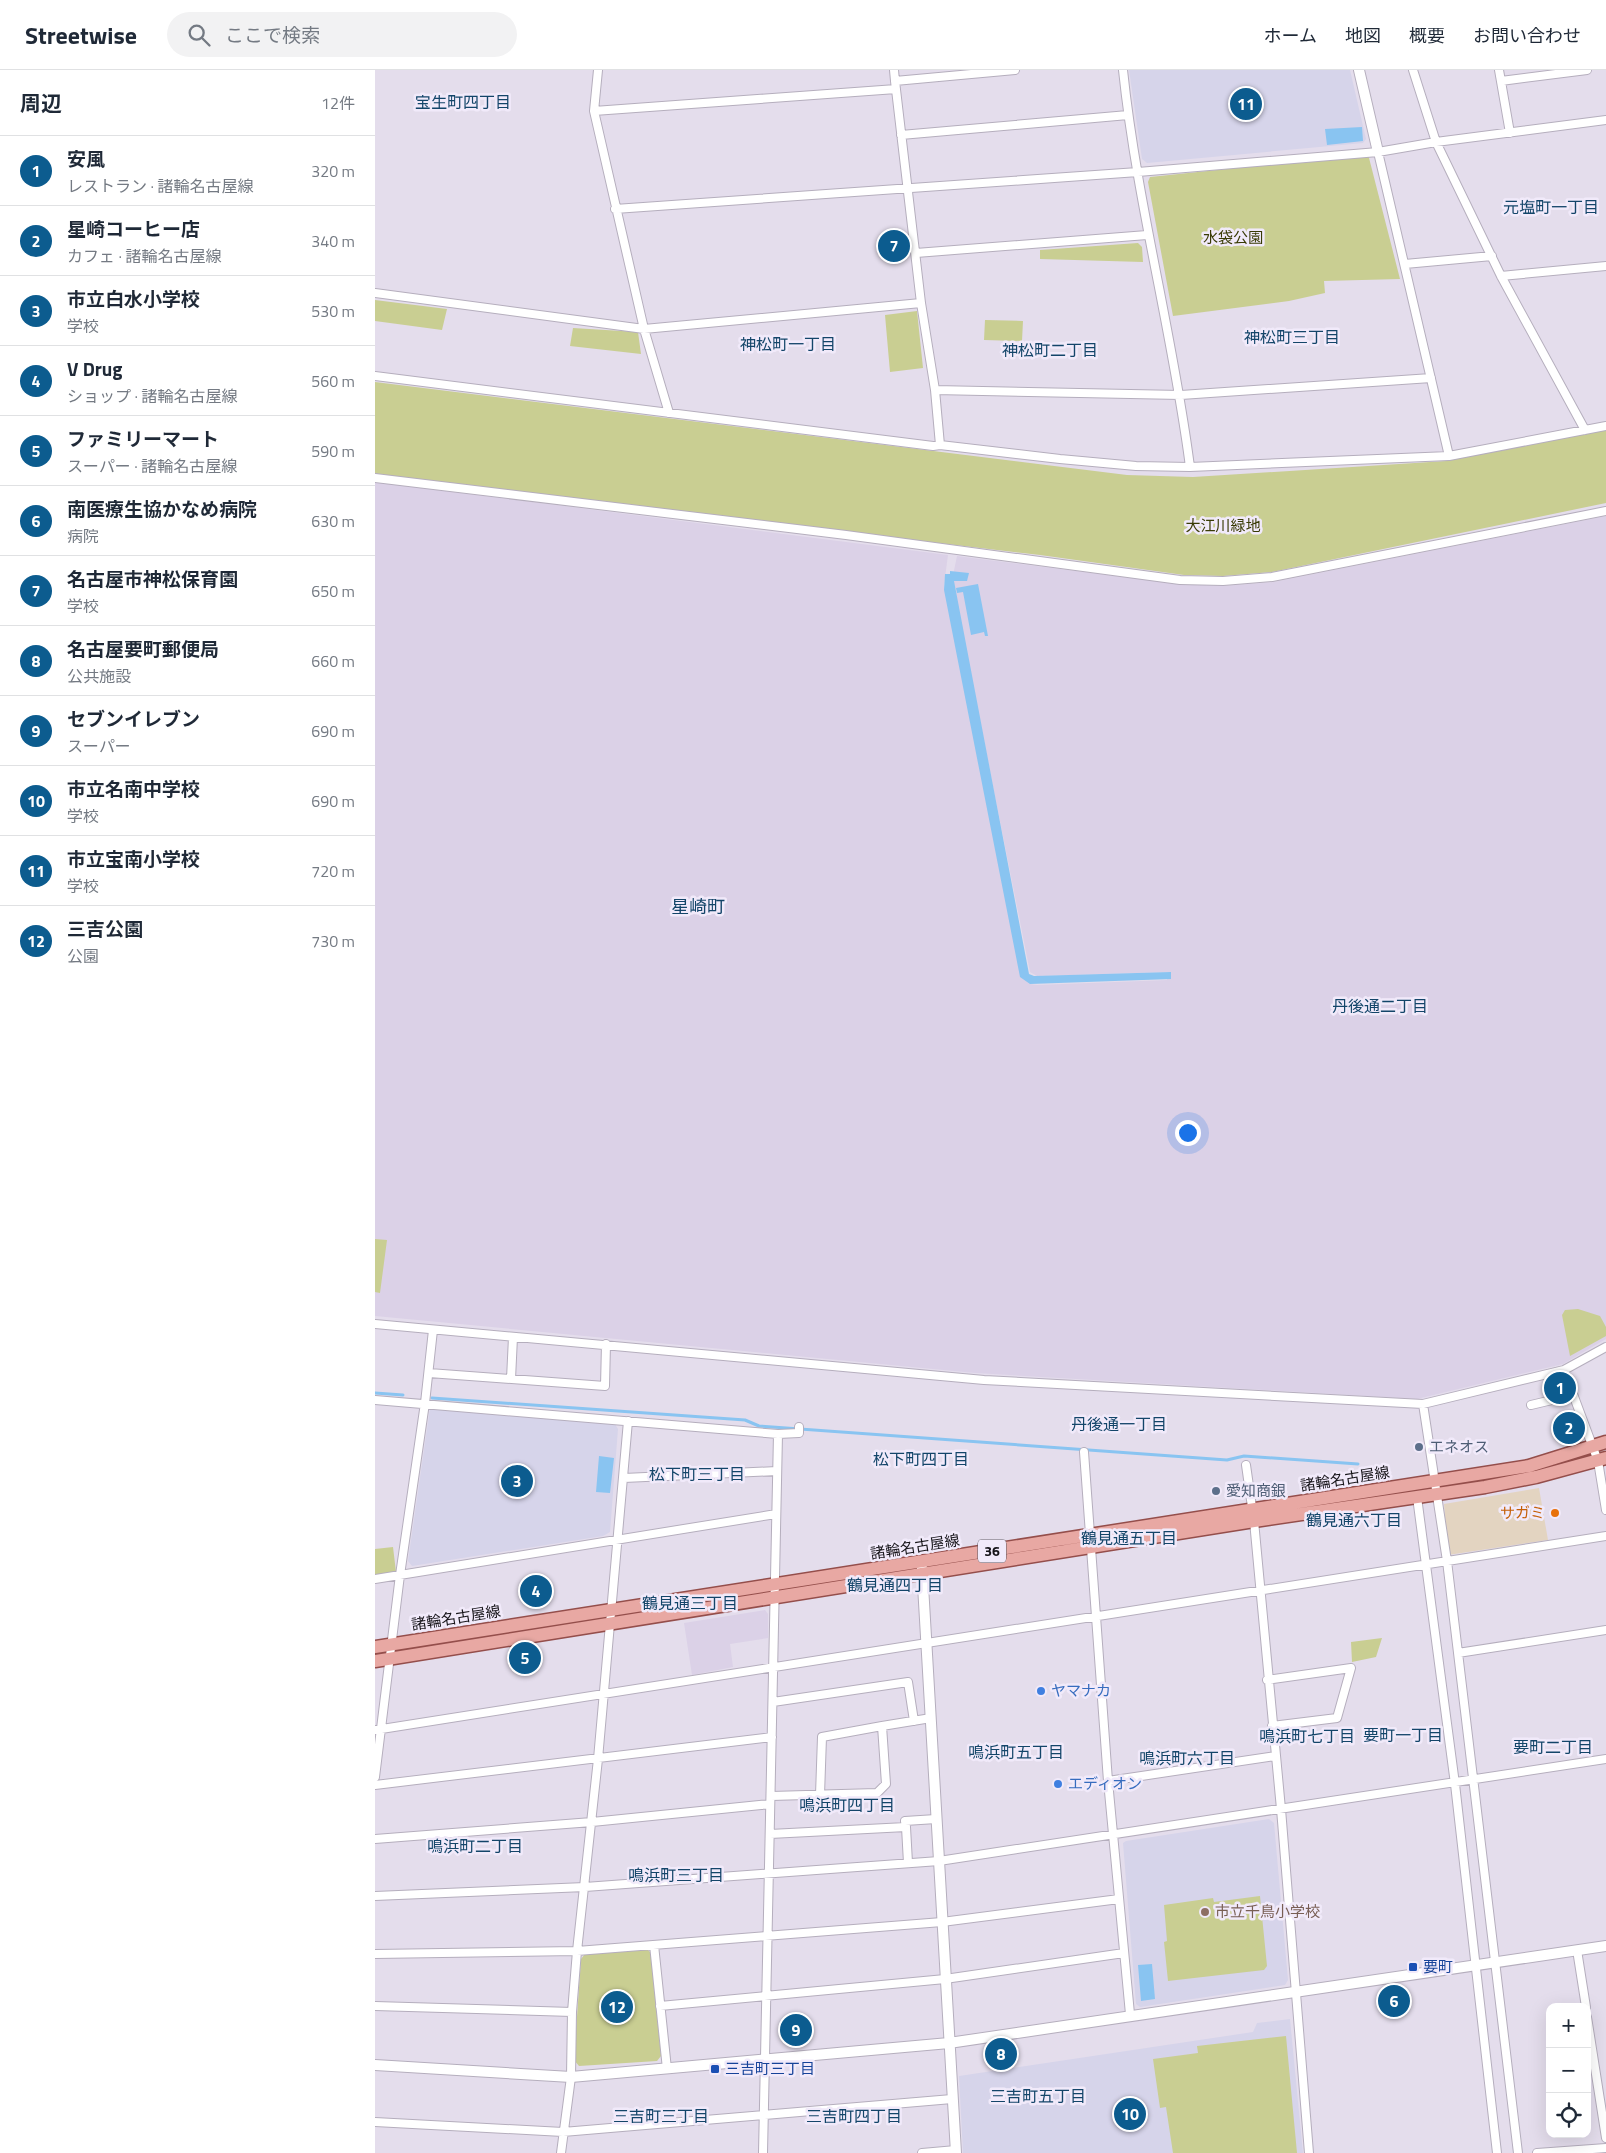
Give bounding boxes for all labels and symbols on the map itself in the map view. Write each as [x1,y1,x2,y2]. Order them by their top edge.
pin: 11 [1230,85,1262,123]
district label: 宝生町四丁目 [415,90,511,114]
district label: 元塩町一丁目 [1503,195,1599,219]
park label: 水袋公園 [1203,226,1263,249]
pin: 7 [878,227,910,265]
district label: 神松町三丁目 [1244,325,1340,349]
district label: 神松町一丁目 [740,332,836,356]
district label: 神松町二丁目 [1002,338,1098,362]
park label: 大江川緑地 [1185,514,1261,537]
district label: 星崎町 [671,893,725,920]
district label: 丹後通二丁目 [1332,994,1428,1018]
your location [1175,1120,1201,1146]
pin: 1 [1544,1369,1576,1407]
pin: 2 [1553,1409,1585,1447]
district label: 丹後通一丁目 [1071,1412,1167,1436]
place label: エネオス [1429,1435,1489,1458]
marker: エネオス [1413,1441,1425,1453]
district label: 松下町四丁目 [873,1447,969,1471]
street label: 諸輪名古屋線 [1299,1460,1391,1497]
pin: 3 [501,1462,533,1500]
district label: 松下町三丁目 [649,1462,745,1486]
place label: 愛知商銀 [1226,1479,1286,1502]
marker: 愛知商銀 [1210,1485,1222,1497]
place label: サガミ [1500,1501,1545,1524]
marker: サガミ [1549,1507,1561,1519]
district label: 鶴見通六丁目 [1306,1508,1402,1532]
district label: 鶴見通五丁目 [1081,1526,1177,1550]
street label: 諸輪名古屋線 [869,1528,961,1565]
road number: 36 [978,1540,1006,1562]
pin: 4 [520,1572,552,1610]
district label: 鶴見通四丁目 [847,1573,943,1597]
district label: 鶴見通三丁目 [642,1591,738,1615]
street label: 諸輪名古屋線 [410,1599,502,1636]
pin: 5 [509,1639,541,1677]
place label: ヤマナカ [1051,1679,1111,1702]
marker: ヤマナカ [1035,1685,1047,1697]
district label: 要町一丁目 [1363,1723,1443,1747]
district label: 鳴浜町七丁目 [1259,1724,1355,1748]
district label: 要町二丁目 [1513,1735,1593,1759]
district label: 鳴浜町五丁目 [968,1740,1064,1764]
district label: 鳴浜町六丁目 [1139,1746,1235,1770]
place label: エディオン [1068,1772,1142,1795]
marker: エディオン [1052,1778,1064,1790]
district label: 鳴浜町四丁目 [799,1793,895,1817]
district label: 鳴浜町二丁目 [427,1834,523,1858]
district label: 鳴浜町三丁目 [628,1863,724,1887]
place label: 市立千鳥小学校 [1215,1900,1320,1923]
marker: 市立千鳥小学校 [1199,1906,1211,1918]
place label: 要町 [1423,1955,1453,1978]
marker: 要町 [1407,1961,1419,1973]
pin: 6 [1378,1982,1410,2020]
pin: 12 [601,1988,633,2026]
pin: 9 [780,2011,812,2049]
pin: 8 [985,2035,1017,2073]
place label: 三吉町三丁目 [725,2057,815,2080]
marker: 三吉町三丁目 [709,2063,721,2075]
district label: 三吉町五丁目 [990,2084,1086,2108]
pin: 10 [1114,2095,1146,2133]
district label: 三吉町三丁目 [613,2104,709,2128]
district label: 三吉町四丁目 [806,2104,902,2128]

